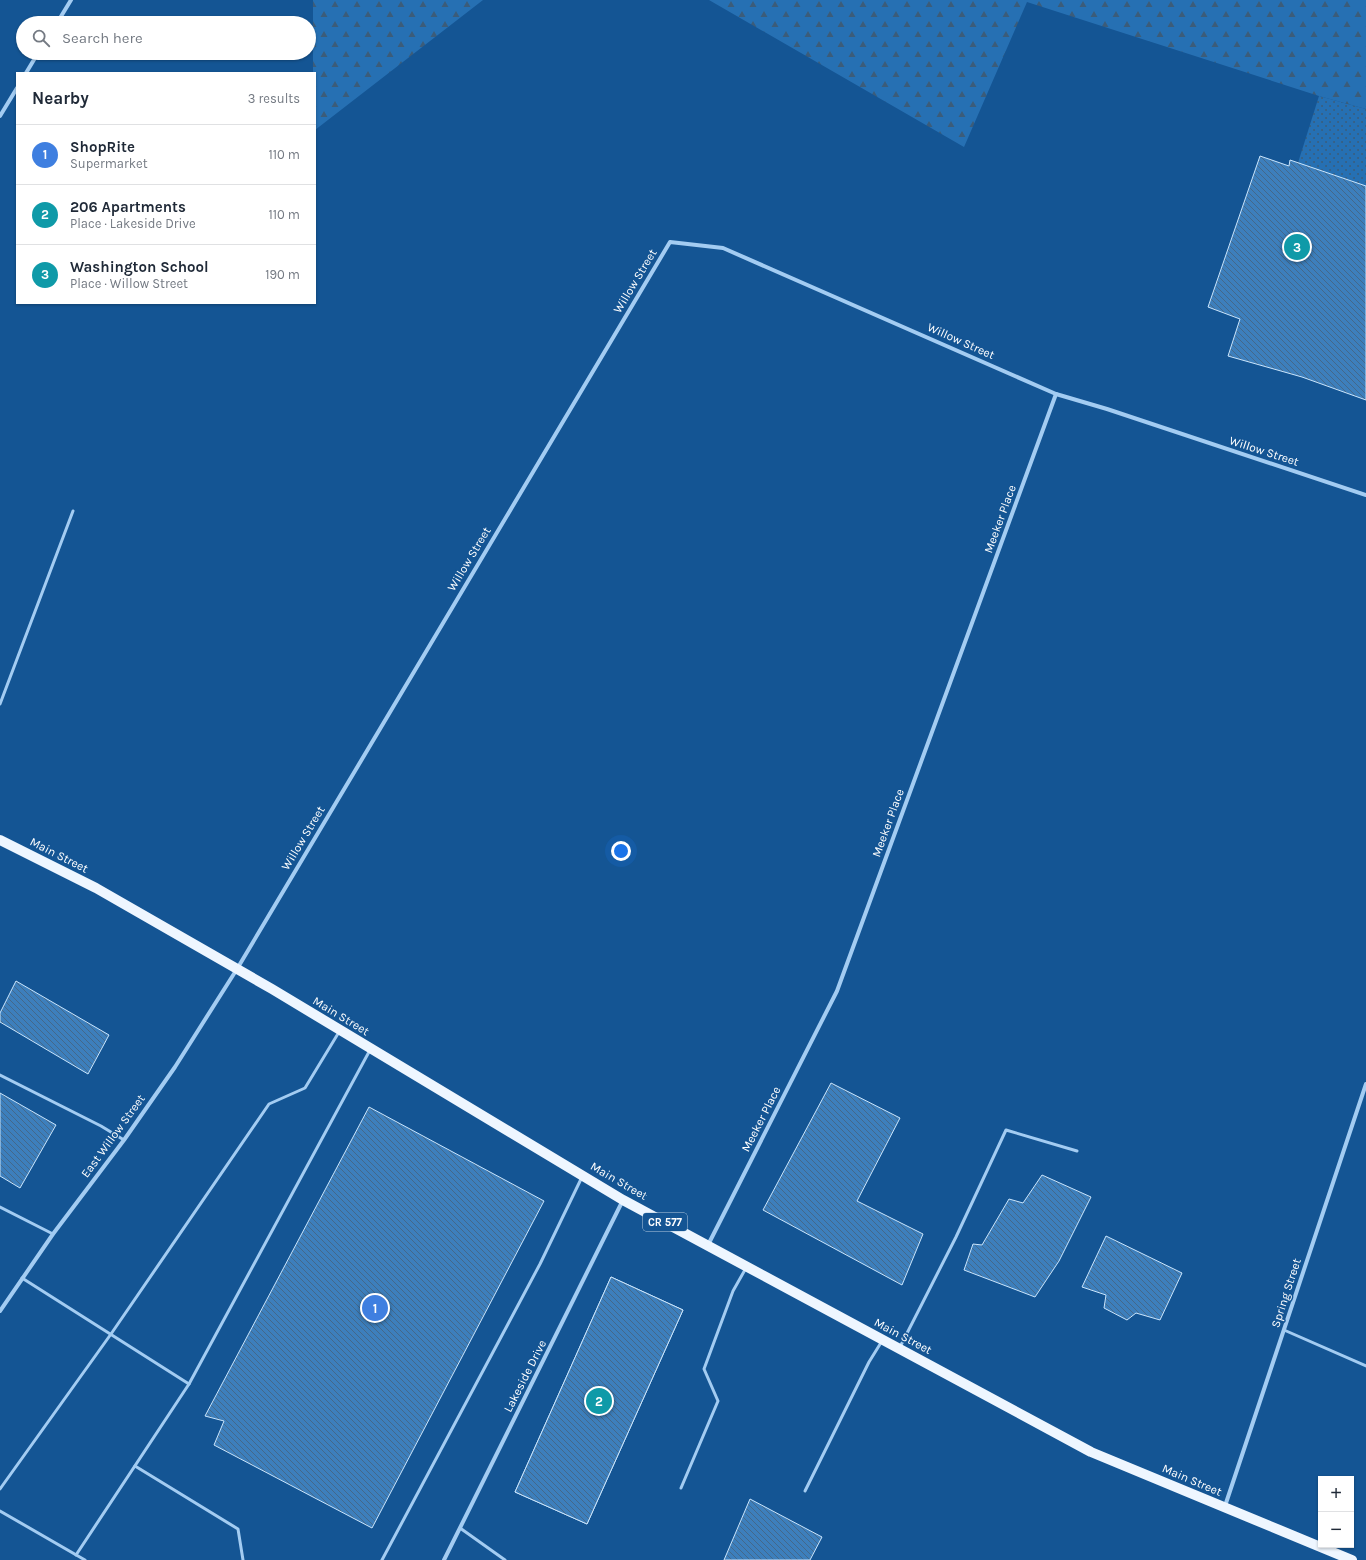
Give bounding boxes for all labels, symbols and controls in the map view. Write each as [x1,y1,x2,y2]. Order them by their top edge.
search box [16,16,316,60]
icon: search [30,27,52,49]
text: Search here [62,29,143,47]
text: Nearby [32,88,89,108]
text: 3 results [248,91,300,106]
text: ShopRite [70,138,135,156]
text: 1 [43,147,47,162]
text: 110 m [268,147,300,162]
text: Supermarket [70,156,148,171]
text: 206 Apartments [70,198,186,216]
text: 2 [41,207,49,222]
text: 110 m [268,207,300,222]
text: Place · Lakeside Drive [70,216,196,231]
pin: 3 [1284,232,1310,262]
street label: Willow Street [610,246,660,315]
text: Washington School [70,258,209,276]
text: 3 [41,267,49,282]
text: 190 m [265,267,300,282]
text: Place · Willow Street [70,276,188,291]
street label: Willow Street [925,320,997,362]
street label: Willow Street [1228,433,1301,469]
street label: Meeker Place [981,483,1019,555]
street label: Willow Street [444,524,494,593]
street label: Meeker Place [869,787,907,859]
street label: Willow Street [278,803,328,872]
street label: Main Street [28,834,91,876]
your location [611,841,631,861]
street label: Main Street [310,994,372,1039]
street label: Meeker Place [739,1084,783,1154]
street label: East Willow Street [78,1091,148,1180]
street label: Main Street [588,1159,650,1203]
road number: CR 577 [643,1213,687,1231]
street label: Spring Street [1268,1256,1304,1329]
pin: 1 [362,1293,388,1323]
street label: Main Street [872,1315,935,1357]
street label: Lakeside Drive [501,1338,549,1414]
pin: 2 [586,1386,612,1416]
street label: Main Street [1160,1461,1224,1499]
map controls [1318,1476,1354,1548]
button: + [1318,1476,1354,1512]
button: − [1318,1512,1354,1548]

